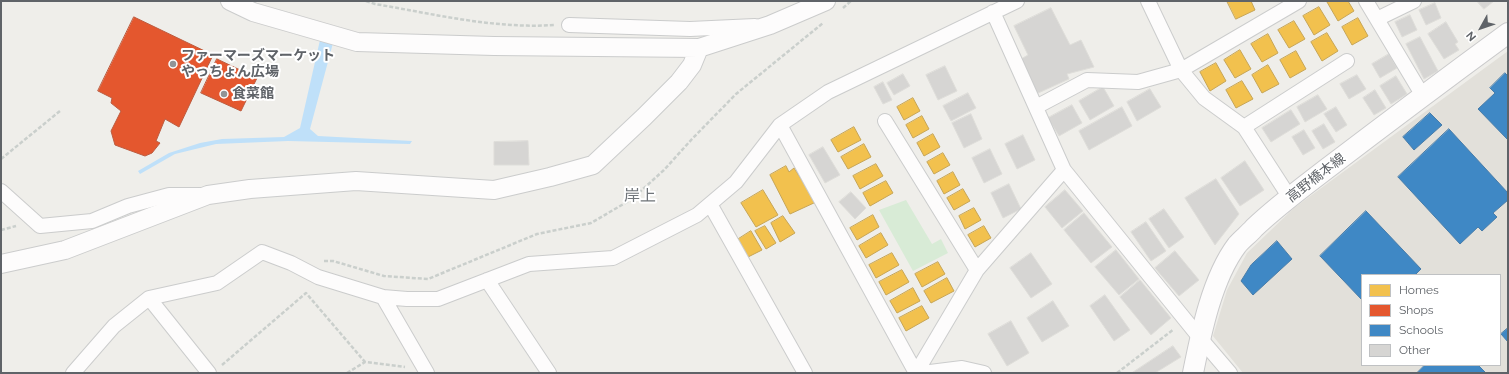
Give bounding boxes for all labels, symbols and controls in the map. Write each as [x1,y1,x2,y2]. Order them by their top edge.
north arrow [1461,8,1501,48]
text: N [1464,29,1479,43]
place label: ファーマーズマーケット やっちょん広場 [181,48,335,80]
marker: ファーマーズマーケット やっちょん広場 [168,59,178,69]
place label: 食菜館 [232,86,274,102]
marker: 食菜館 [219,89,229,99]
street label: 高野橋本線 [1283,150,1349,206]
district label: 岸上 [624,186,656,206]
legend [1361,274,1501,366]
text: Homes [1399,283,1439,297]
text: Shops [1399,303,1434,317]
text: Schools [1399,323,1443,337]
text: Other [1399,343,1430,357]

